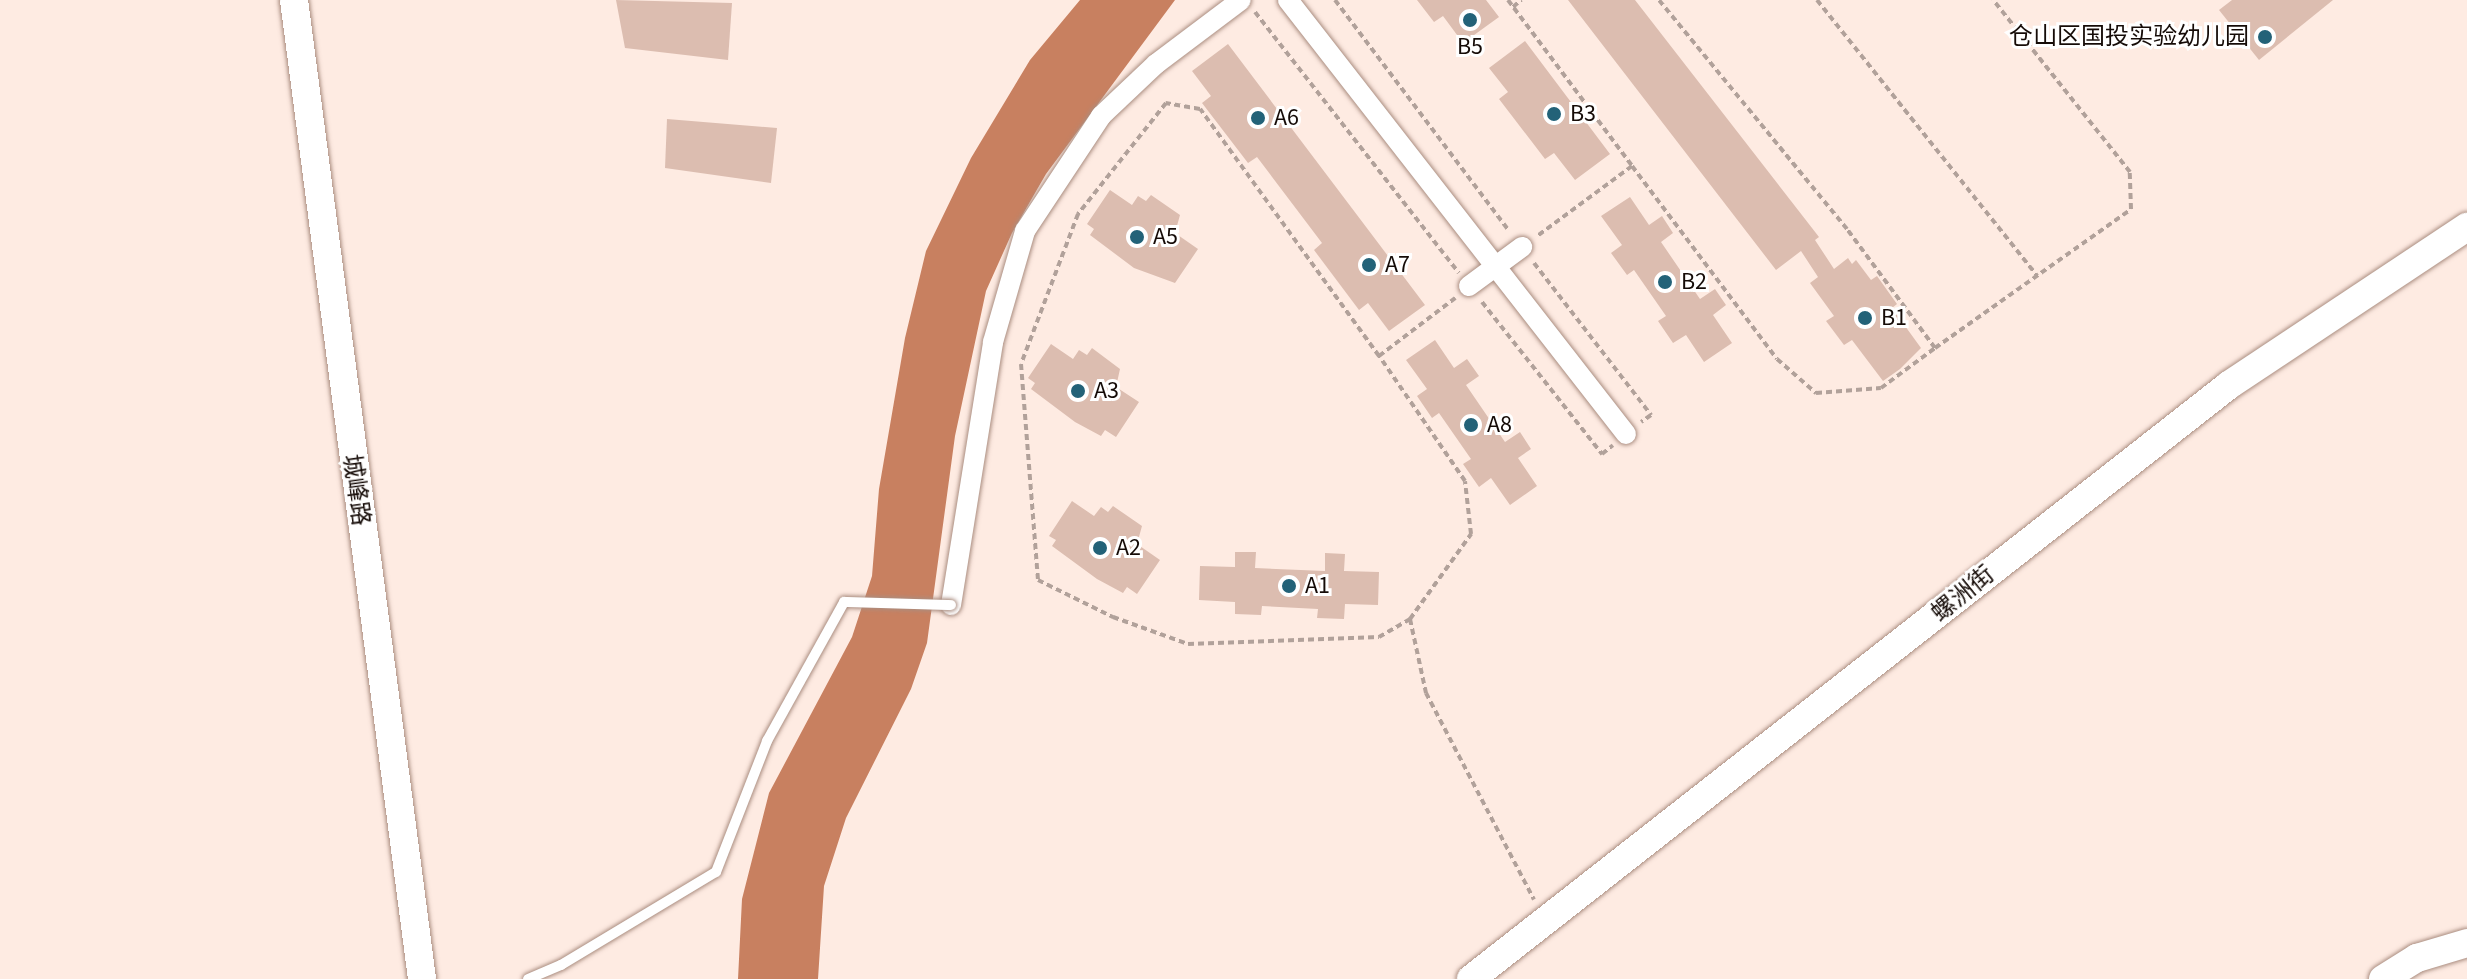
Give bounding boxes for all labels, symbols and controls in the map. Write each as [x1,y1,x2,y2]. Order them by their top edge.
marker: B5 [1461,11,1479,29]
place label: 仓山区国投实验幼儿园 [2009,23,2249,51]
marker: 仓山区国投实验幼儿园 [2256,28,2274,46]
place label: B5 [1457,33,1483,61]
place label: B3 [1570,100,1596,128]
place label: A6 [1274,104,1299,132]
marker: B3 [1545,105,1563,123]
marker: A6 [1249,109,1267,127]
place label: A5 [1153,223,1178,251]
marker: A5 [1128,228,1146,246]
place label: A7 [1385,251,1410,279]
marker: A7 [1360,256,1378,274]
place label: B2 [1681,268,1707,296]
marker: B2 [1656,273,1674,291]
place label: B1 [1881,304,1907,332]
marker: B1 [1856,309,1874,327]
place label: A3 [1094,377,1119,405]
marker: A3 [1069,382,1087,400]
place label: A8 [1487,411,1512,439]
marker: A8 [1462,416,1480,434]
street label: 城峰路 [337,452,375,528]
place label: A2 [1116,534,1141,562]
marker: A2 [1091,539,1109,557]
street label: 螺洲街 [1926,560,2000,628]
place label: A1 [1305,572,1330,600]
marker: A1 [1280,577,1298,595]

